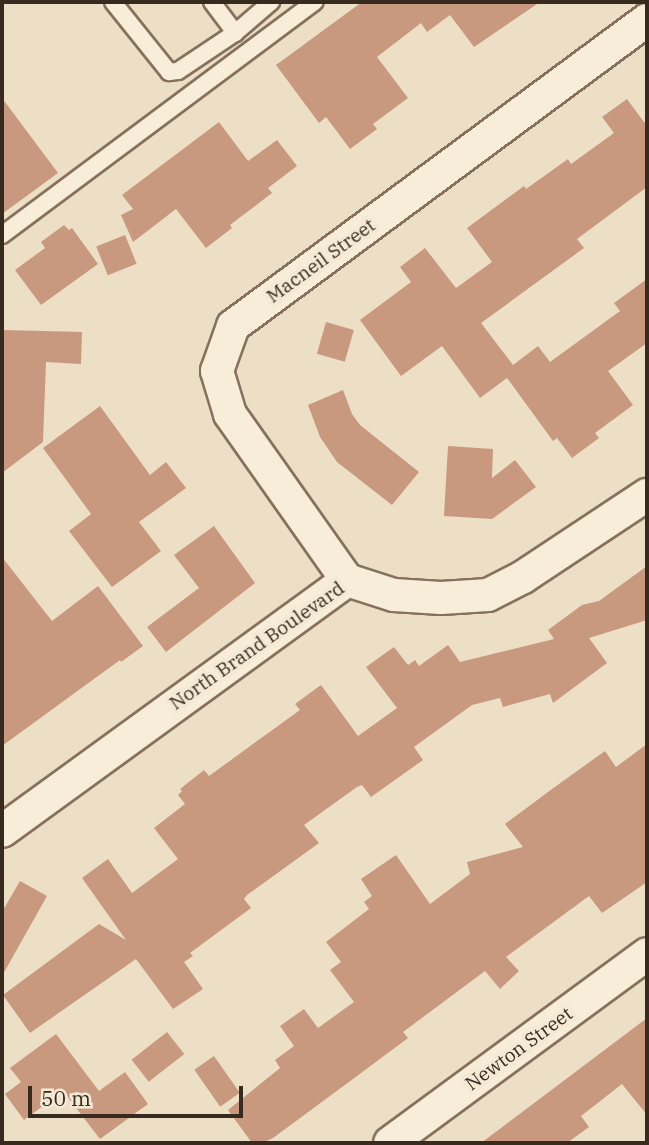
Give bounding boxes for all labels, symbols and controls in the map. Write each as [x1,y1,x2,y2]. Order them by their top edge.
street label: Macneil Street [262,214,380,308]
street label: North Brand Boulevard [165,577,349,715]
street label: Newton Street [461,1002,577,1096]
scale bar [32,1072,247,1116]
text: 50 m [41,1084,91,1112]

